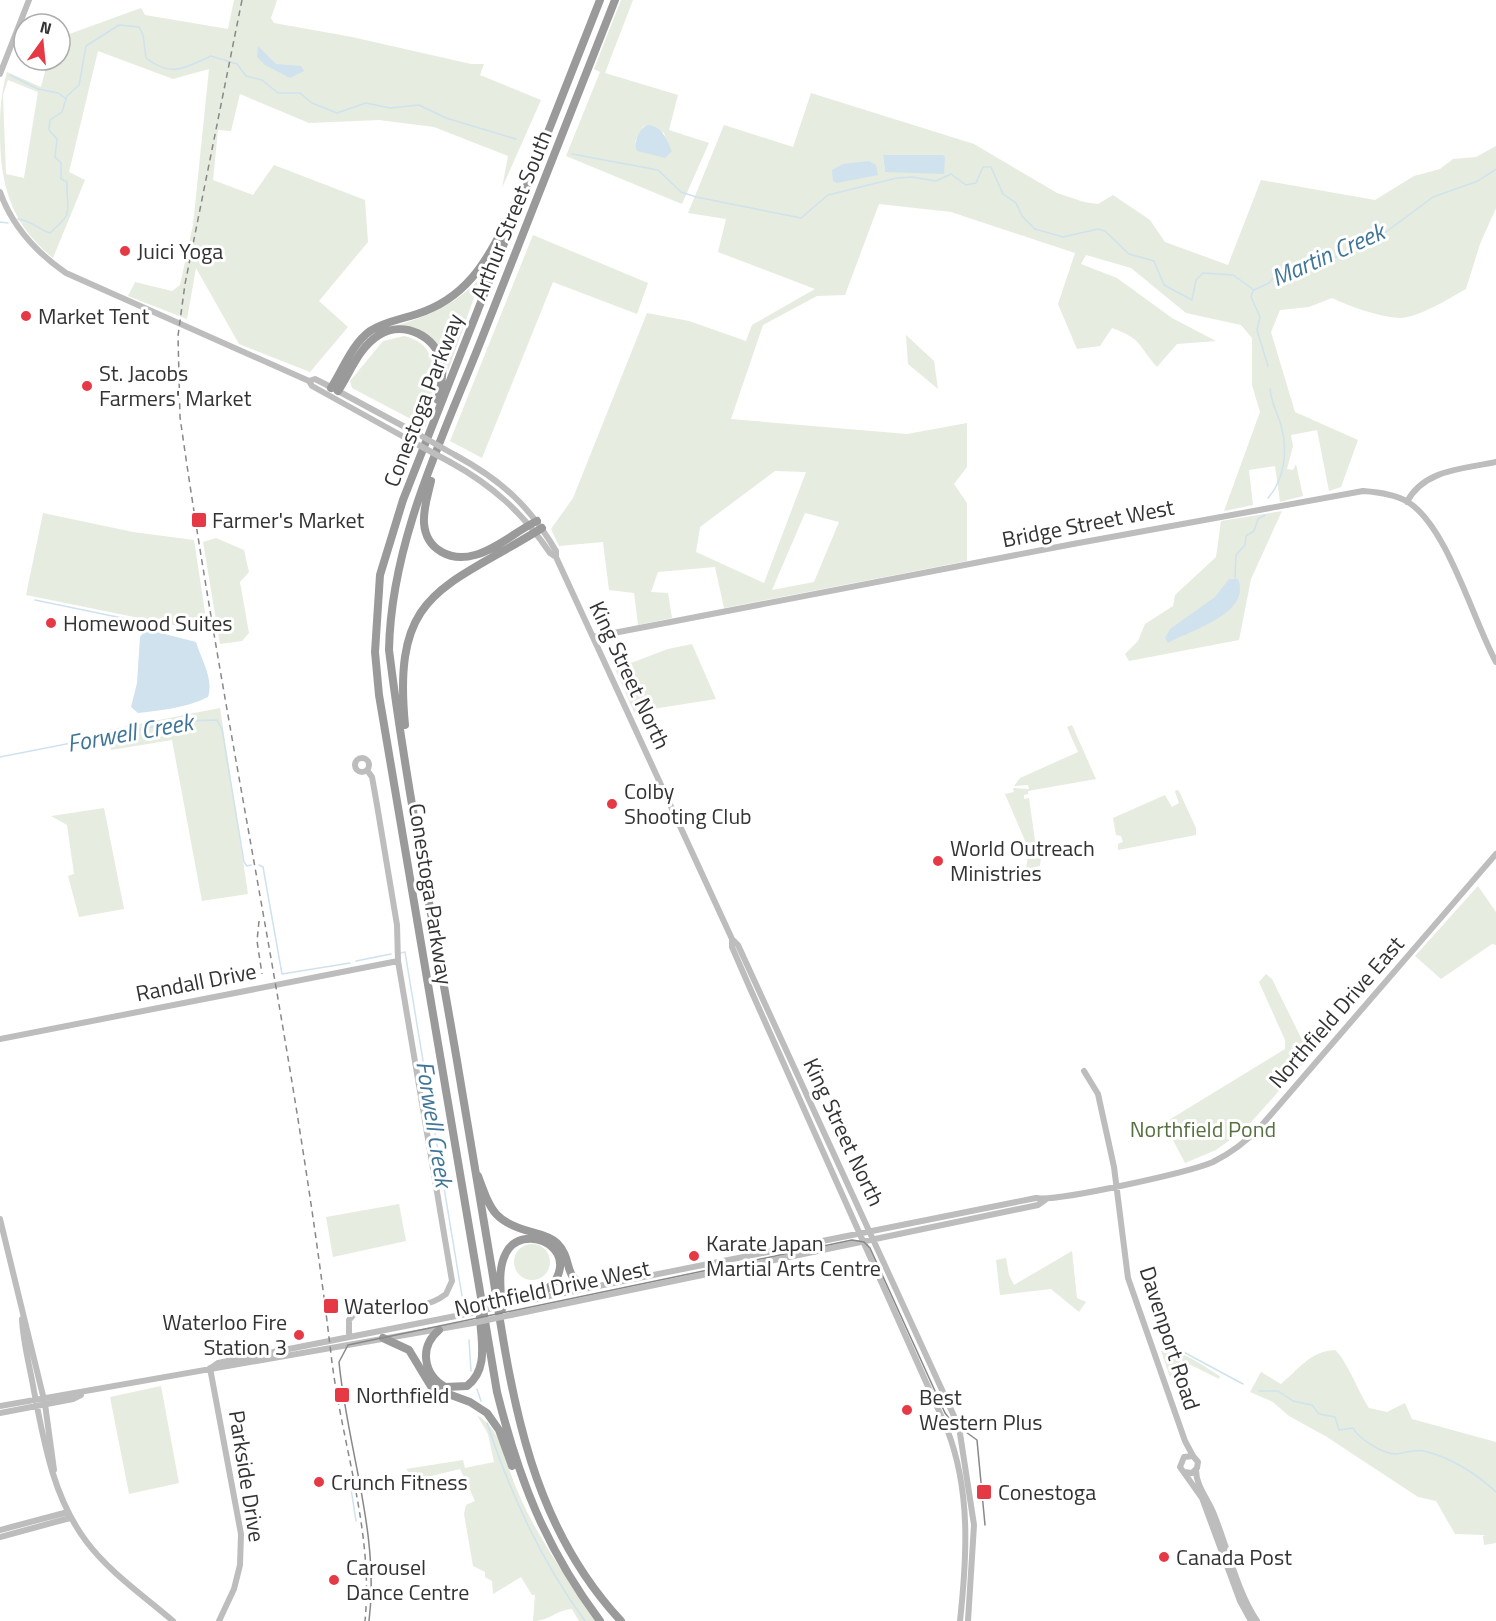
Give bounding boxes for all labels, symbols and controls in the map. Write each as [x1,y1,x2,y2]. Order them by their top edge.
north arrow [12,12,72,72]
text: N [37,14,54,41]
street label: Arthur Street South [461,125,561,305]
water label: Martin Creek [1265,212,1393,295]
place label: Juici Yoga [137,234,223,268]
marker: Juici Yoga [118,244,132,258]
place label: Market Tent [38,299,149,333]
street label: Conestoga Parkway [374,308,472,492]
marker: Market Tent [19,309,33,323]
place label: St. Jacobs Farmers' Market [99,356,252,415]
marker: St. Jacobs Farmers' Market [80,379,94,393]
street label: Bridge Street West [999,490,1177,556]
place label: Farmer's Market [212,503,365,537]
marker: Farmer's Market [190,511,208,529]
street label: King Street North [581,595,679,755]
place label: Homewood Suites [63,606,233,640]
marker: Homewood Suites [44,616,58,630]
water label: Forwell Creek [64,703,199,761]
place label: Colby Shooting Club [624,774,752,833]
marker: Colby Shooting Club [605,797,619,811]
street label: Conestoga Parkway [400,801,462,988]
place label: World Outreach Ministries [950,831,1095,890]
marker: World Outreach Ministries [931,854,945,868]
street label: Northfield Drive East [1260,928,1412,1096]
street label: Randall Drive [133,954,259,1010]
street label: King Street North [795,1052,893,1212]
water label: Forwell Creek [407,1058,463,1193]
park label: Northfield Pond [1130,1112,1276,1146]
place label: Karate Japan Martial Arts Centre [706,1226,881,1285]
marker: Karate Japan Martial Arts Centre [687,1249,701,1263]
street label: Northfield Drive West [451,1251,653,1325]
street label: Davenport Road [1131,1262,1209,1414]
place label: Waterloo [344,1289,429,1323]
marker: Waterloo [322,1297,340,1315]
place label: Waterloo Fire Station 3 [162,1305,287,1364]
marker: Waterloo Fire Station 3 [292,1328,306,1342]
place label: Northfield [356,1378,449,1412]
place label: Best Western Plus [919,1380,1043,1439]
marker: Northfield [333,1386,351,1404]
marker: Best Western Plus [900,1403,914,1417]
street label: Parkside Drive [220,1408,274,1544]
place label: Crunch Fitness [331,1465,468,1499]
marker: Crunch Fitness [312,1475,326,1489]
place label: Conestoga [998,1475,1096,1509]
marker: Conestoga [975,1483,993,1501]
place label: Canada Post [1176,1540,1292,1574]
place label: Carousel Dance Centre [346,1550,469,1609]
marker: Canada Post [1157,1550,1171,1564]
marker: Carousel Dance Centre [327,1573,341,1587]

